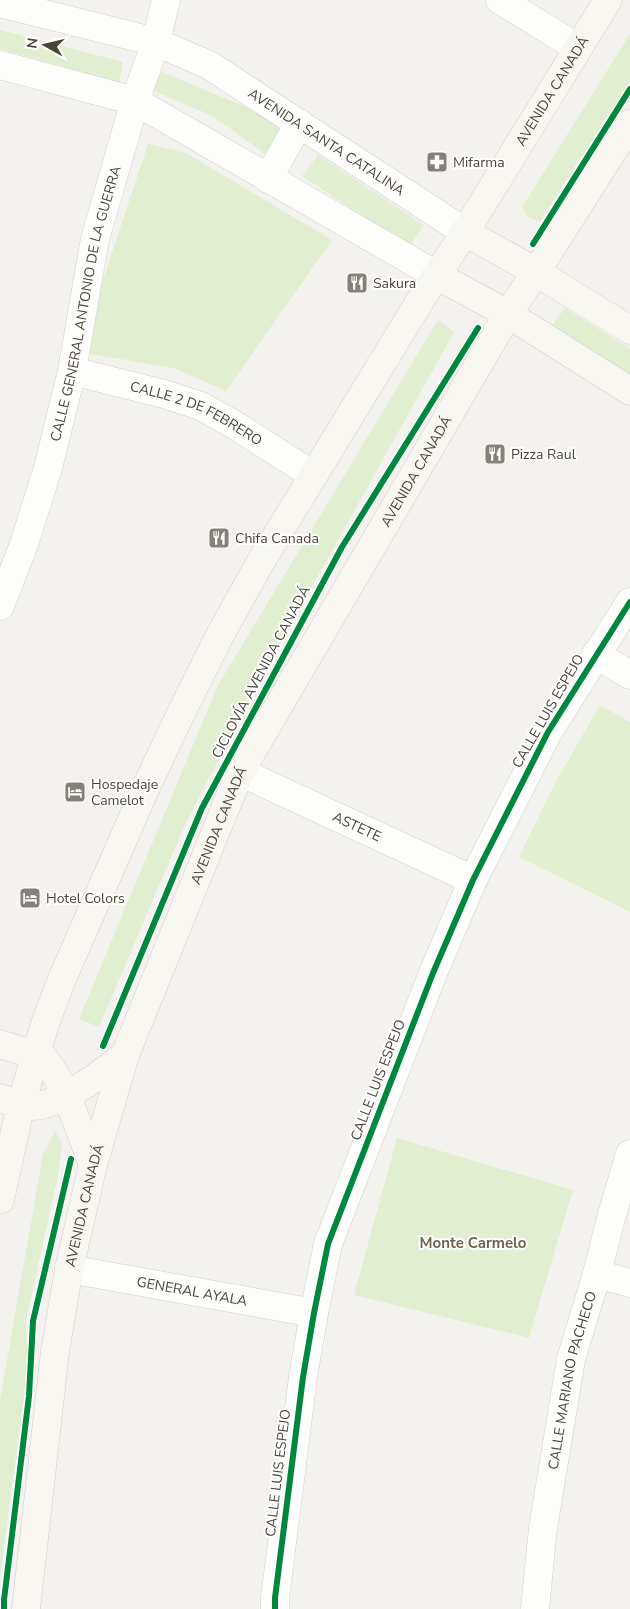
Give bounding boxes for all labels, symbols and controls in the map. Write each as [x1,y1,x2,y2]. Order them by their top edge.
north arrow [20,20,70,70]
street label: AVENIDA CANADÁ [511,32,593,149]
text: N [22,37,43,50]
street label: AVENIDA SANTA CATALINA [245,84,409,200]
pharmacy icon: Mifarma [425,150,449,174]
place label: Mifarma [453,153,505,172]
street label: CALLE GENERAL ANTONIO DE LA GUERRA [45,163,125,443]
restaurant icon: Sakura [345,271,369,295]
place label: Sakura [373,274,416,293]
street label: CALLE 2 DE FEBRERO [128,376,266,450]
street label: AVENIDA CANADÁ [376,412,456,530]
restaurant icon: Pizza Raul [483,442,507,466]
place label: Pizza Raul [511,445,577,464]
restaurant icon: Chifa Canada [207,526,231,550]
place label: Chifa Canada [235,529,319,548]
street label: CICLOVÍA AVENIDA CANADÁ [207,582,315,762]
street label: CALLE LUIS ESPEJO [508,651,588,771]
street label: AVENIDA CANADÁ [186,763,251,887]
place label: Hospedaje Camelot [91,775,158,810]
hotel icon: Hospedaje Camelot [63,780,87,804]
street label: ASTETE [330,807,384,846]
hotel icon: Hotel Colors [18,886,42,910]
place label: Hotel Colors [46,889,125,908]
street label: CALLE LUIS ESPEJO [346,1017,410,1143]
street label: AVENIDA CANADÁ [60,1142,108,1269]
district label: Monte Carmelo [420,1233,527,1253]
street label: GENERAL AYALA [135,1272,249,1310]
street label: CALLE MARIANO PACHECO [543,1289,601,1471]
street label: CALLE LUIS ESPEJO [261,1408,295,1538]

